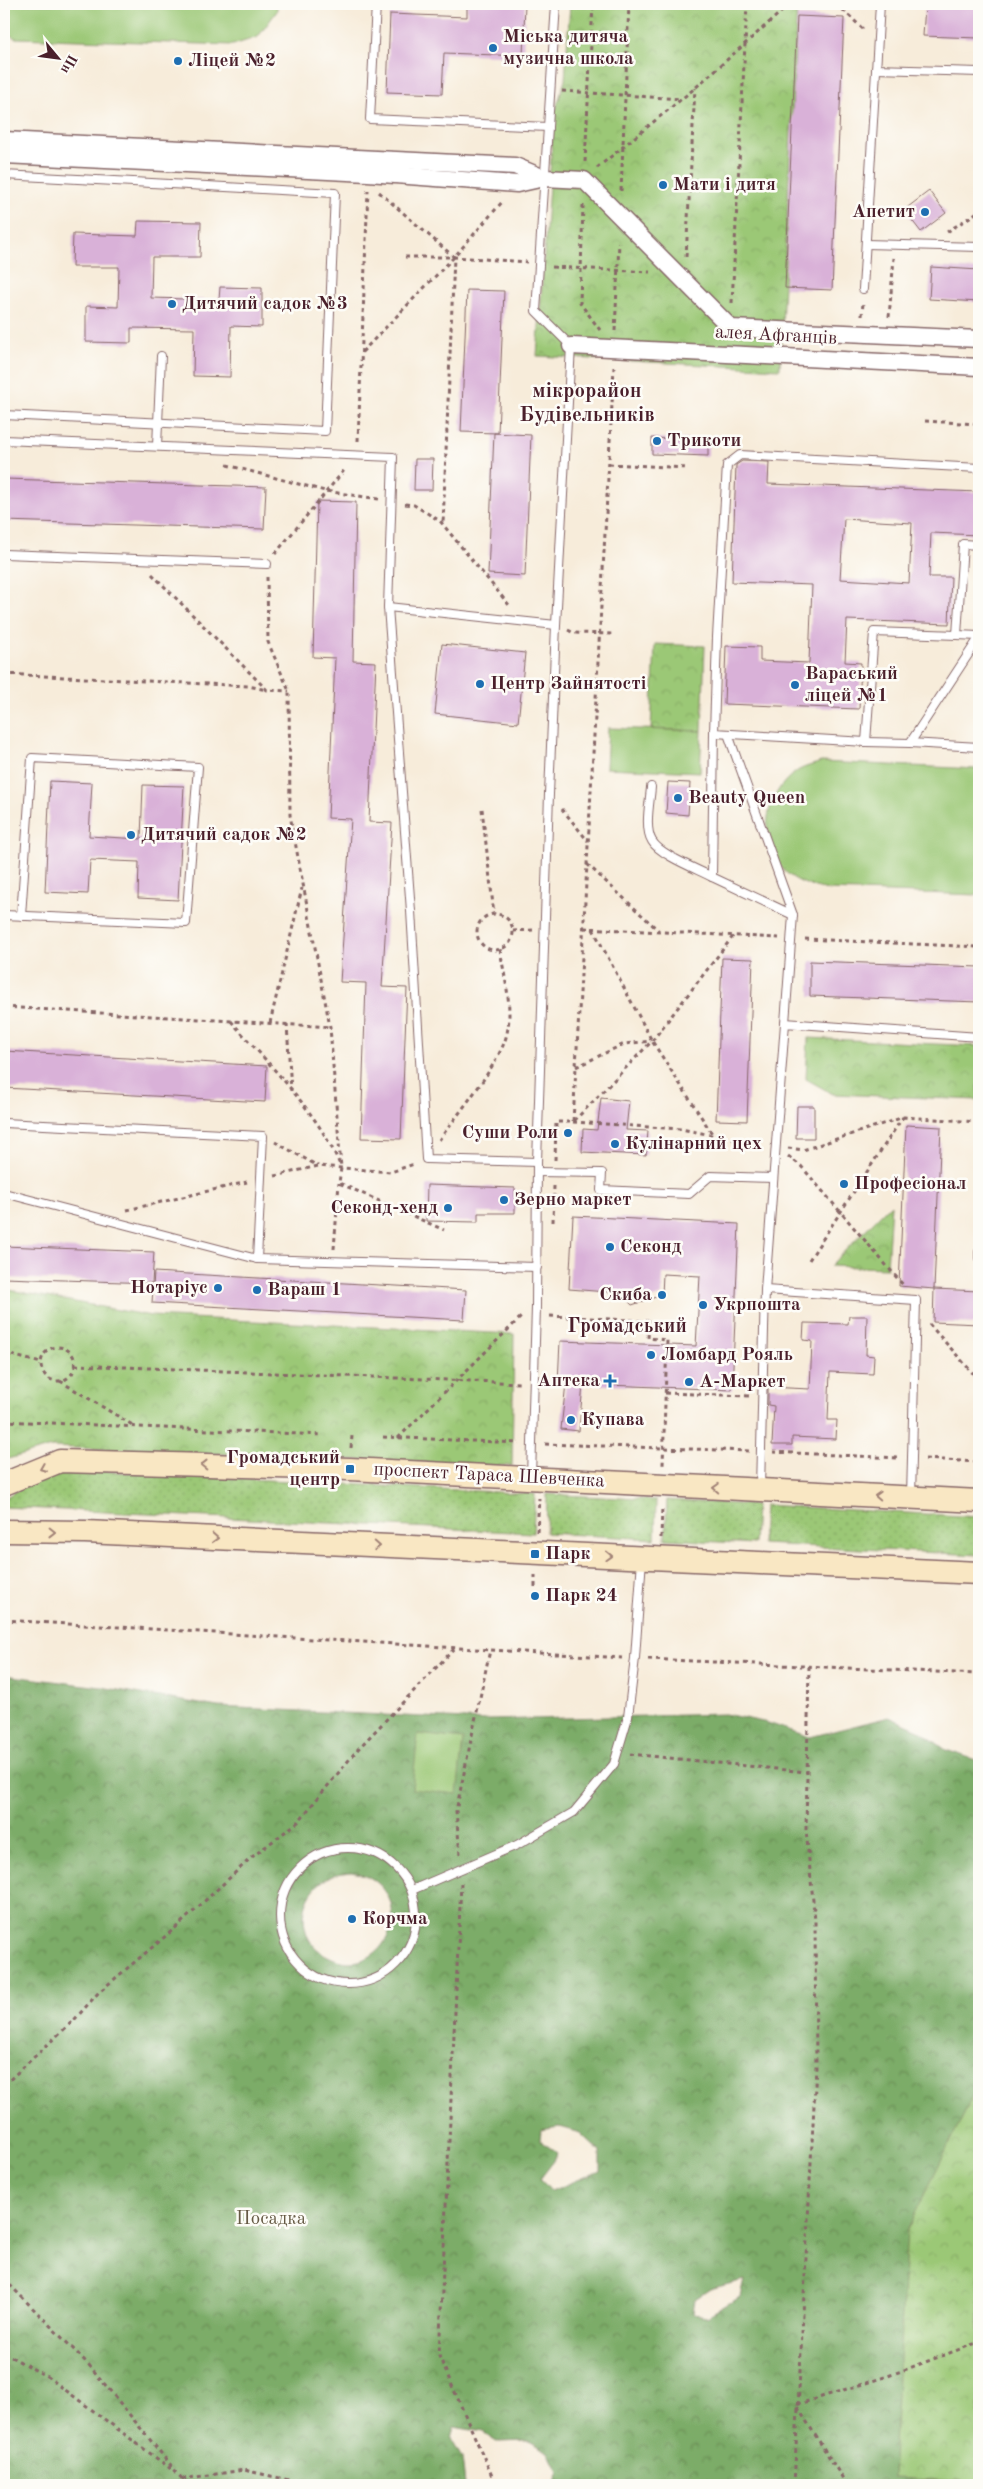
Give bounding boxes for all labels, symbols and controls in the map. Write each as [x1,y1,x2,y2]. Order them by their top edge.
place label: Міська дитяча музична школа [503,28,634,69]
north arrow [32,32,82,82]
marker: Міська дитяча музична школа [487,42,499,54]
text: Пн [58,52,79,76]
place label: Ліцей №2 [188,52,276,71]
marker: Ліцей №2 [172,55,184,67]
place label: Мати і дитя [673,176,776,195]
marker: Мати і дитя [657,179,669,191]
place label: Апетит [852,203,915,222]
marker: Апетит [919,206,931,218]
place label: Дитячий садок №3 [182,295,348,314]
marker: Дитячий садок №3 [166,298,178,310]
street label: алея Афганців [715,323,837,349]
district label: мікрорайон Будівельників [519,381,655,426]
place label: Трикоти [667,432,742,451]
marker: Трикоти [651,435,663,447]
place label: Вараський ліцей №1 [805,665,898,706]
place label: Центр Зайнятості [490,675,647,694]
marker: Центр Зайнятості [474,678,486,690]
marker: Вараський ліцей №1 [789,679,801,691]
place label: Beauty Queen [688,789,805,808]
marker: Beauty Queen [672,792,684,804]
place label: Дитячий садок №2 [141,826,307,845]
marker: Дитячий садок №2 [125,829,137,841]
place label: Суши Роли [462,1124,558,1143]
marker: Суши Роли [562,1127,574,1139]
place label: Кулінарний цех [625,1135,762,1154]
marker: Кулінарний цех [609,1138,621,1150]
place label: Професіонал [854,1175,966,1194]
marker: Професіонал [838,1178,850,1190]
place label: Зерно маркет [514,1191,631,1210]
marker: Зерно маркет [498,1194,510,1206]
place label: Секонд-хенд [330,1199,438,1218]
marker: Секонд-хенд [442,1202,454,1214]
place label: Секонд [620,1238,682,1257]
marker: Секонд [604,1241,616,1253]
place label: Нотаріус [130,1279,208,1298]
place label: Вараш 1 [267,1281,342,1300]
marker: Нотаріус [212,1282,224,1294]
marker: Вараш 1 [251,1284,263,1296]
place label: Скиба [599,1286,652,1305]
marker: Скиба [656,1289,668,1301]
place label: Укрпошта [713,1296,801,1315]
marker: Укрпошта [697,1299,709,1311]
district label: Громадський [567,1317,687,1337]
place label: Ломбард Рояль [661,1346,793,1365]
marker: Ломбард Рояль [645,1349,657,1361]
place label: Аптека [537,1372,600,1391]
place label: А-Маркет [699,1373,785,1392]
marker: Аптека [604,1375,616,1387]
marker: А-Маркет [683,1376,695,1388]
place label: Купава [581,1411,645,1430]
marker: Купава [565,1414,577,1426]
place label: Громадський центр [226,1449,340,1490]
one-way arrow [200,1460,208,1470]
street label: проспект Тараса Шевченка [373,1460,606,1492]
one-way arrow [39,1462,48,1473]
marker: Громадський центр [344,1463,356,1475]
one-way arrow [712,1482,720,1493]
one-way arrow [874,1490,882,1501]
one-way arrow [49,1527,57,1537]
one-way arrow [211,1533,219,1544]
one-way arrow [374,1541,381,1551]
place label: Парк [545,1545,590,1564]
marker: Парк [529,1548,541,1560]
one-way arrow [606,1551,614,1561]
place label: Парк 24 [545,1587,618,1606]
marker: Парк 24 [529,1590,541,1602]
place label: Корчма [362,1910,428,1929]
marker: Корчма [346,1913,358,1925]
park label: Посадка [236,2210,307,2229]

